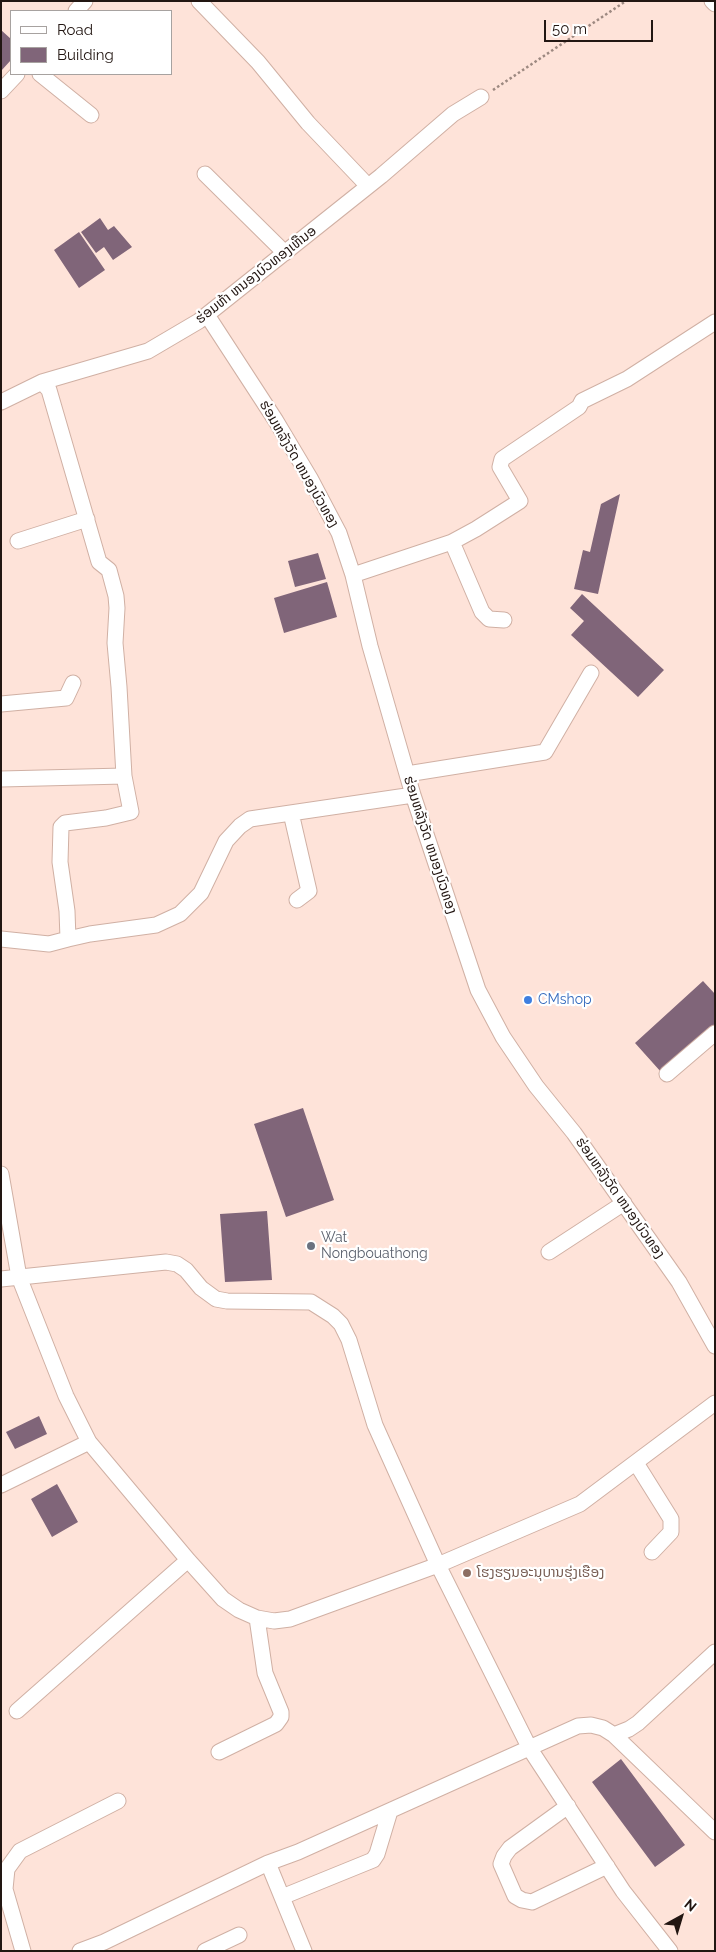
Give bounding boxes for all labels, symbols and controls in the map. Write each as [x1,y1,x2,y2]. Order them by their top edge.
legend [10,10,172,75]
scale bar [546,10,655,42]
text: 50 m [552,20,587,38]
text: Road [57,21,93,39]
text: Building [57,46,114,64]
street label: ຮ່ອມຫ້າ ຫນອງບົວທອງເຫືນອ [192,223,320,327]
street label: ຮ່ອມຫລັງວັດ ຫນອງບົວທອງ [256,397,342,531]
street label: ຮ່ອມຫລັງວັດ ຫນອງບົວທອງ [400,774,460,916]
place label: CMshop [538,992,592,1008]
marker: CMshop [522,994,534,1006]
street label: ຮ່ອມຫລັງວັດ ຫນອງບົວທອງ [572,1134,668,1262]
place label: Wat Nongbouathong [321,1230,428,1262]
marker: Wat Nongbouathong [305,1240,317,1252]
place label: ໂຮງຮຽນອະນຸບານຮຸ່ງເຮືອງ [477,1565,604,1581]
marker: ໂຮງຮຽນອະນຸບານຮຸ່ງເຮືອງ [461,1567,473,1579]
north arrow [656,1892,706,1942]
text: N [681,1896,700,1915]

